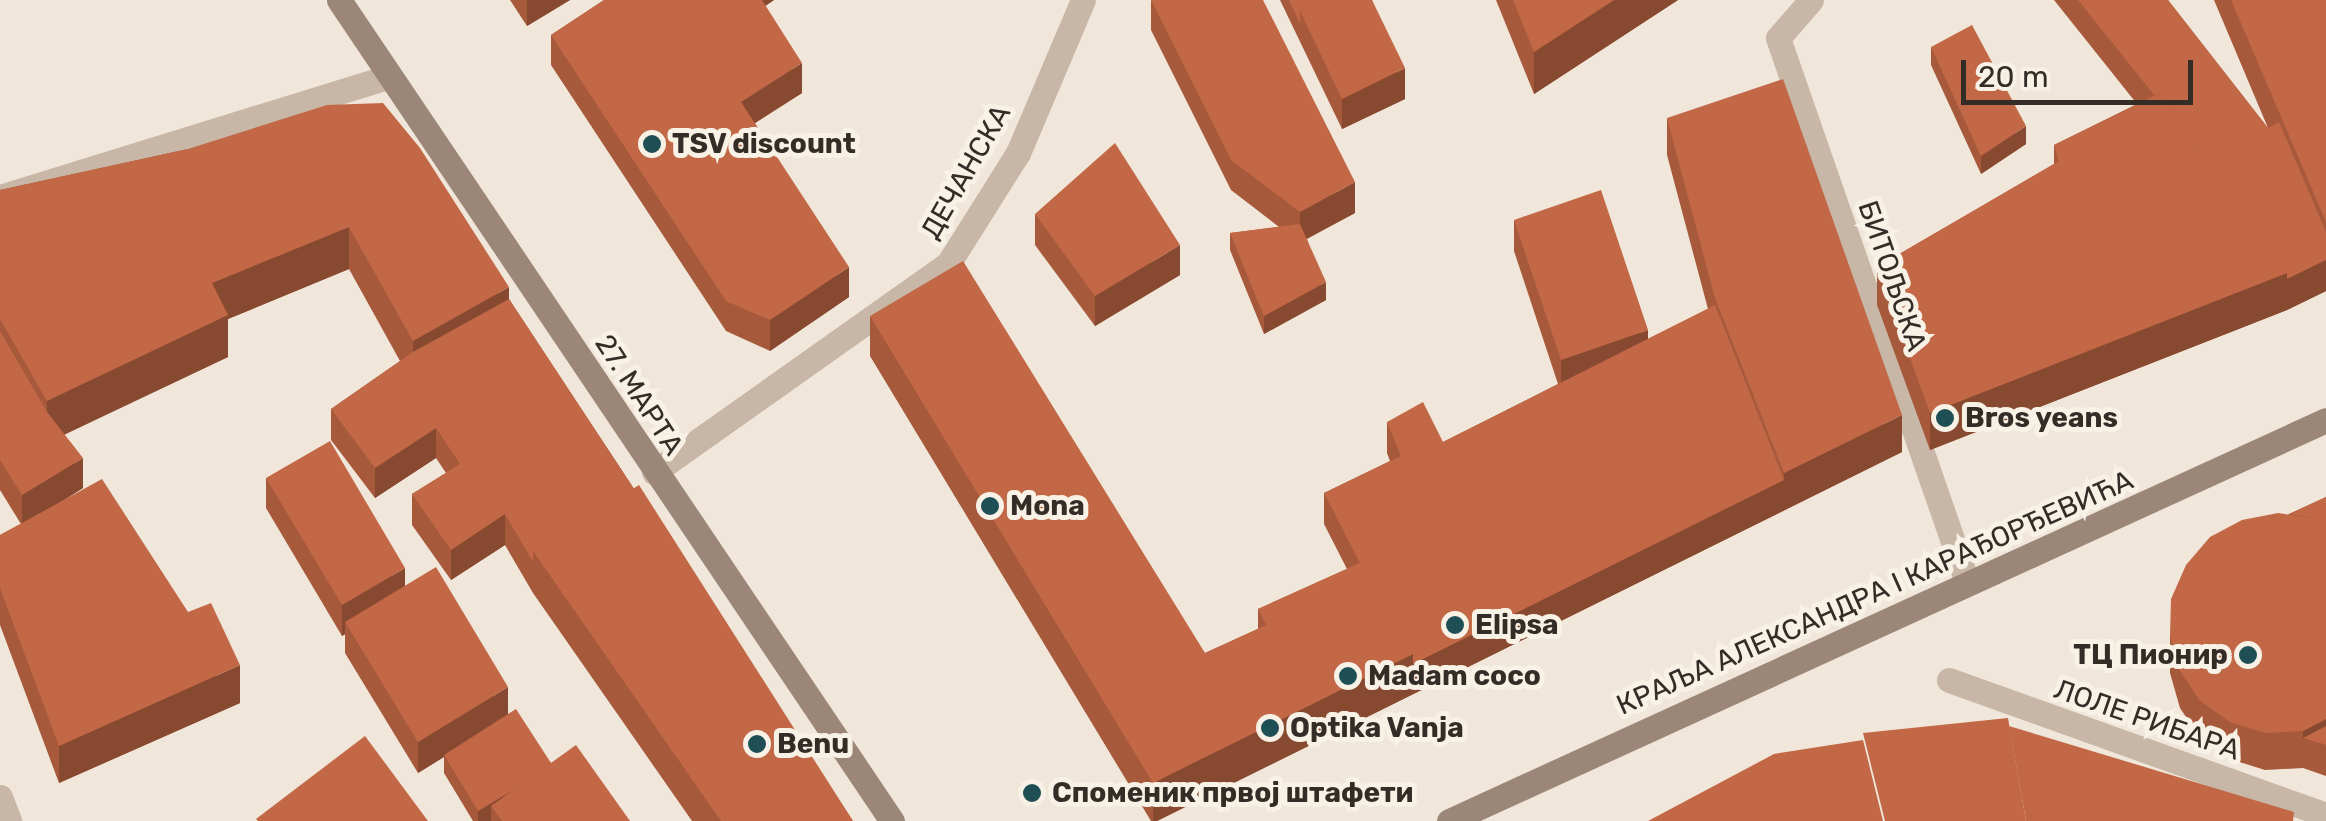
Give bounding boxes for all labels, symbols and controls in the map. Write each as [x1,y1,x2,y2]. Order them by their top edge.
scale bar [1966,40,2198,102]
text: 20 m [1978,59,2049,95]
street label: ДЕЧАНСКА [914,99,1018,245]
place label: TSV discount [672,127,857,161]
marker: TSV discount [641,133,663,155]
street label: БИТОЉСКА [1851,197,1933,355]
street label: 27. МАРТА [588,328,690,462]
place label: Bros yeans [1965,401,2119,435]
marker: Bros yeans [1934,407,1956,429]
street label: КРАЉА АЛЕКСАНДРА I КАРАЂОРЂЕВИЋА [1612,463,2138,723]
place label: Mona [1010,489,1085,523]
marker: Mona [979,495,1001,517]
place label: Elipsa [1475,608,1559,642]
marker: Elipsa [1444,614,1466,636]
place label: ТЦ Пионир [2073,638,2228,672]
marker: ТЦ Пионир [2237,644,2259,666]
place label: Madam coco [1368,659,1541,693]
marker: Madam coco [1337,665,1359,687]
street label: ЛОЛЕ РИБАРА [2050,673,2244,767]
place label: Optika Vanja [1290,711,1464,745]
marker: Optika Vanja [1259,717,1281,739]
place label: Benu [777,727,849,761]
marker: Benu [746,733,768,755]
place label: Споменик првој штафети [1052,776,1413,810]
marker: Споменик првој штафети [1021,782,1043,804]

